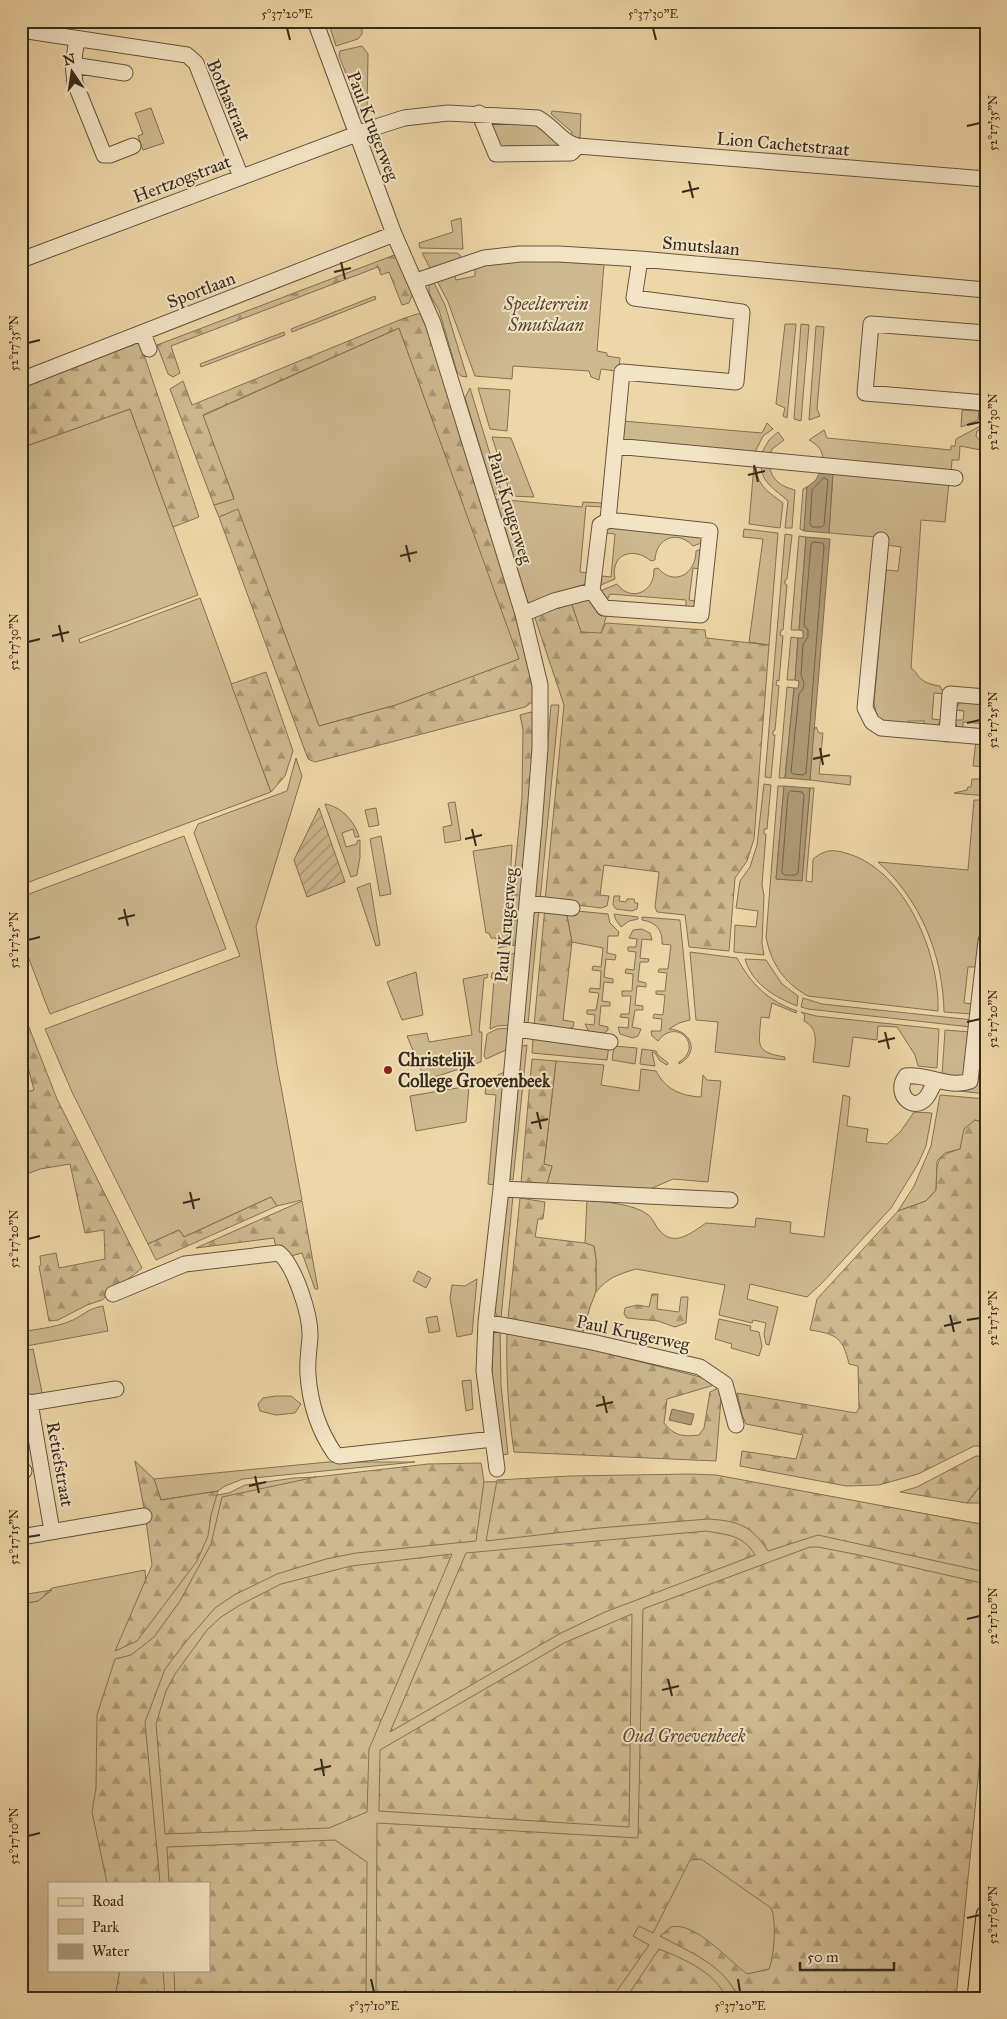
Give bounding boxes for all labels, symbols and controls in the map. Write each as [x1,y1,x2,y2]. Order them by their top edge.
text: 5°37'20"E [261,7,313,21]
text: 5°37'30"E [628,7,678,21]
north arrow [48,48,98,98]
text: N [61,50,77,69]
street label: Bothastraat [202,56,256,145]
street label: Paul Krugerweg [341,68,404,185]
text: 52°17'35"N [986,95,1000,151]
street label: Lion Cachetstraat [716,127,851,161]
street label: Hertzogstraat [130,150,235,209]
street label: Smutslaan [661,232,741,260]
street label: Sportlaan [164,267,239,313]
park label: Speelterrein Smutslaan [503,293,589,336]
text: 52°17'35"N [7,315,21,371]
text: 52°17'30"N [986,393,1000,451]
street label: Paul Krugerweg [482,450,538,567]
text: 52°17'30"N [7,613,21,671]
text: 52°17'25"N [986,691,1000,749]
street label: Paul Krugerweg [490,866,523,984]
text: 52°17'25"N [7,911,21,969]
text: 52°17'20"N [986,990,1000,1048]
place label: Christelijk College Groevenbeek [398,1049,551,1093]
marker: Christelijk College Groevenbeek [382,1064,394,1076]
text: 52°17'20"N [7,1210,21,1268]
text: 52°17'15"N [986,1290,1000,1346]
street label: Paul Krugerweg [574,1310,692,1357]
street label: Retiefstraat [42,1420,78,1509]
text: 52°17'15"N [7,1509,21,1565]
text: 52°17'10"N [986,1587,1000,1645]
park label: Oud Groevenbeek [622,1725,746,1747]
text: 52°17'10"N [7,1807,21,1865]
legend [48,1882,210,1972]
text: 52°17'05"N [986,1886,1000,1944]
text: Road [92,1892,124,1910]
text: Park [92,1918,119,1936]
scale bar [800,1939,893,1971]
text: Water [92,1942,129,1960]
text: 50 m [807,1948,839,1966]
text: 5°37'10"E [349,1999,399,2013]
text: 5°37'20"E [714,1999,766,2013]

